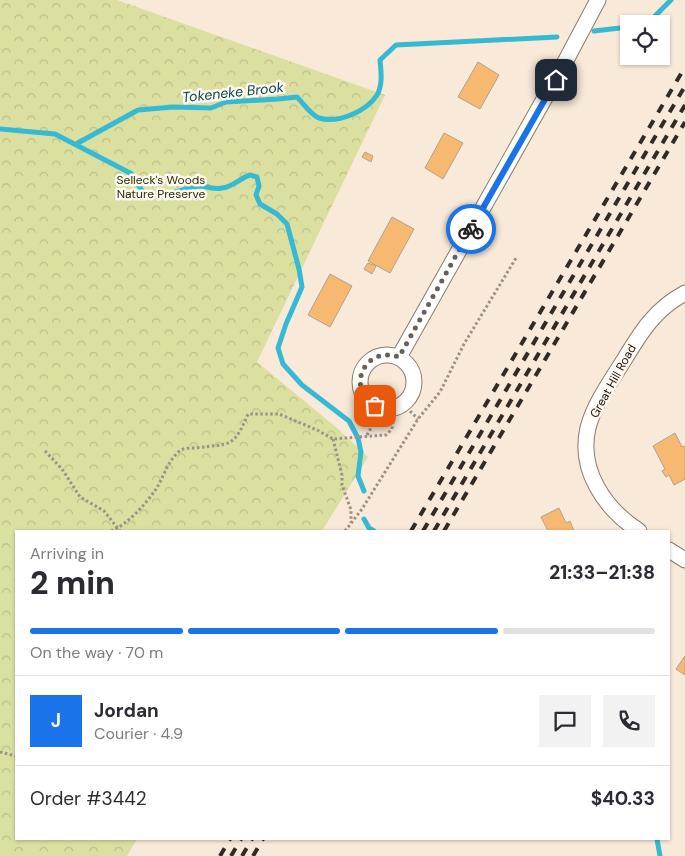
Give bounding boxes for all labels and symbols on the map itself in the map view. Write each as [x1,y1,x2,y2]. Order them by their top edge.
pin [535,59,577,101]
water label: Tokeneke Brook [181,78,285,106]
park label: Selleck's Woods Nature Preserve [117,172,205,202]
courier [446,204,496,254]
street label: Great Hill Road [586,341,640,421]
pin [354,385,396,427]

